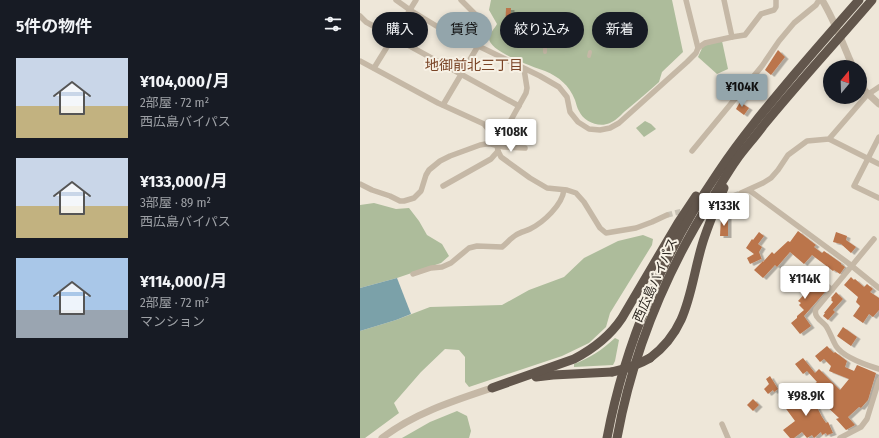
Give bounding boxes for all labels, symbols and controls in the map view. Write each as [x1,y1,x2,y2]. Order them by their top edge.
chip: 購入 [372,12,428,48]
chip: 賃貸 [436,12,492,48]
chip: 絞り込み [500,12,584,48]
chip: 新着 [592,12,648,48]
icon: filters [322,13,344,35]
text: 5件の物件 [16,16,92,37]
district label: 地御前北三丁目 [425,57,523,74]
north arrow [823,60,867,104]
map controls [823,60,867,104]
text: ¥104,000/月 [140,71,230,92]
icon: home [48,74,96,122]
pin: ¥104K [714,74,770,108]
text: ¥104K [725,79,759,94]
text: 2部屋 · 72 m² [140,95,209,110]
text: 西広島バイパス [140,114,231,129]
pin: ¥108K [483,119,539,153]
text: ¥108K [494,124,528,139]
text: ¥133,000/月 [140,171,228,192]
icon: home [48,174,96,222]
pin: ¥133K [696,193,752,227]
text: 3部屋 · 89 m² [140,195,211,210]
text: ¥133K [708,198,740,213]
text: 西広島バイパス [140,214,231,229]
street label: 西広島バイパス [630,235,680,325]
pin: ¥114K [777,266,833,300]
text: ¥114,000/月 [140,271,228,292]
text: ¥114K [789,271,821,286]
icon: home [48,274,96,322]
text: 2部屋 · 72 m² [140,295,209,310]
text: マンション [140,314,205,329]
pin: ¥98.9K [773,383,839,417]
text: ¥98.9K [787,388,825,403]

